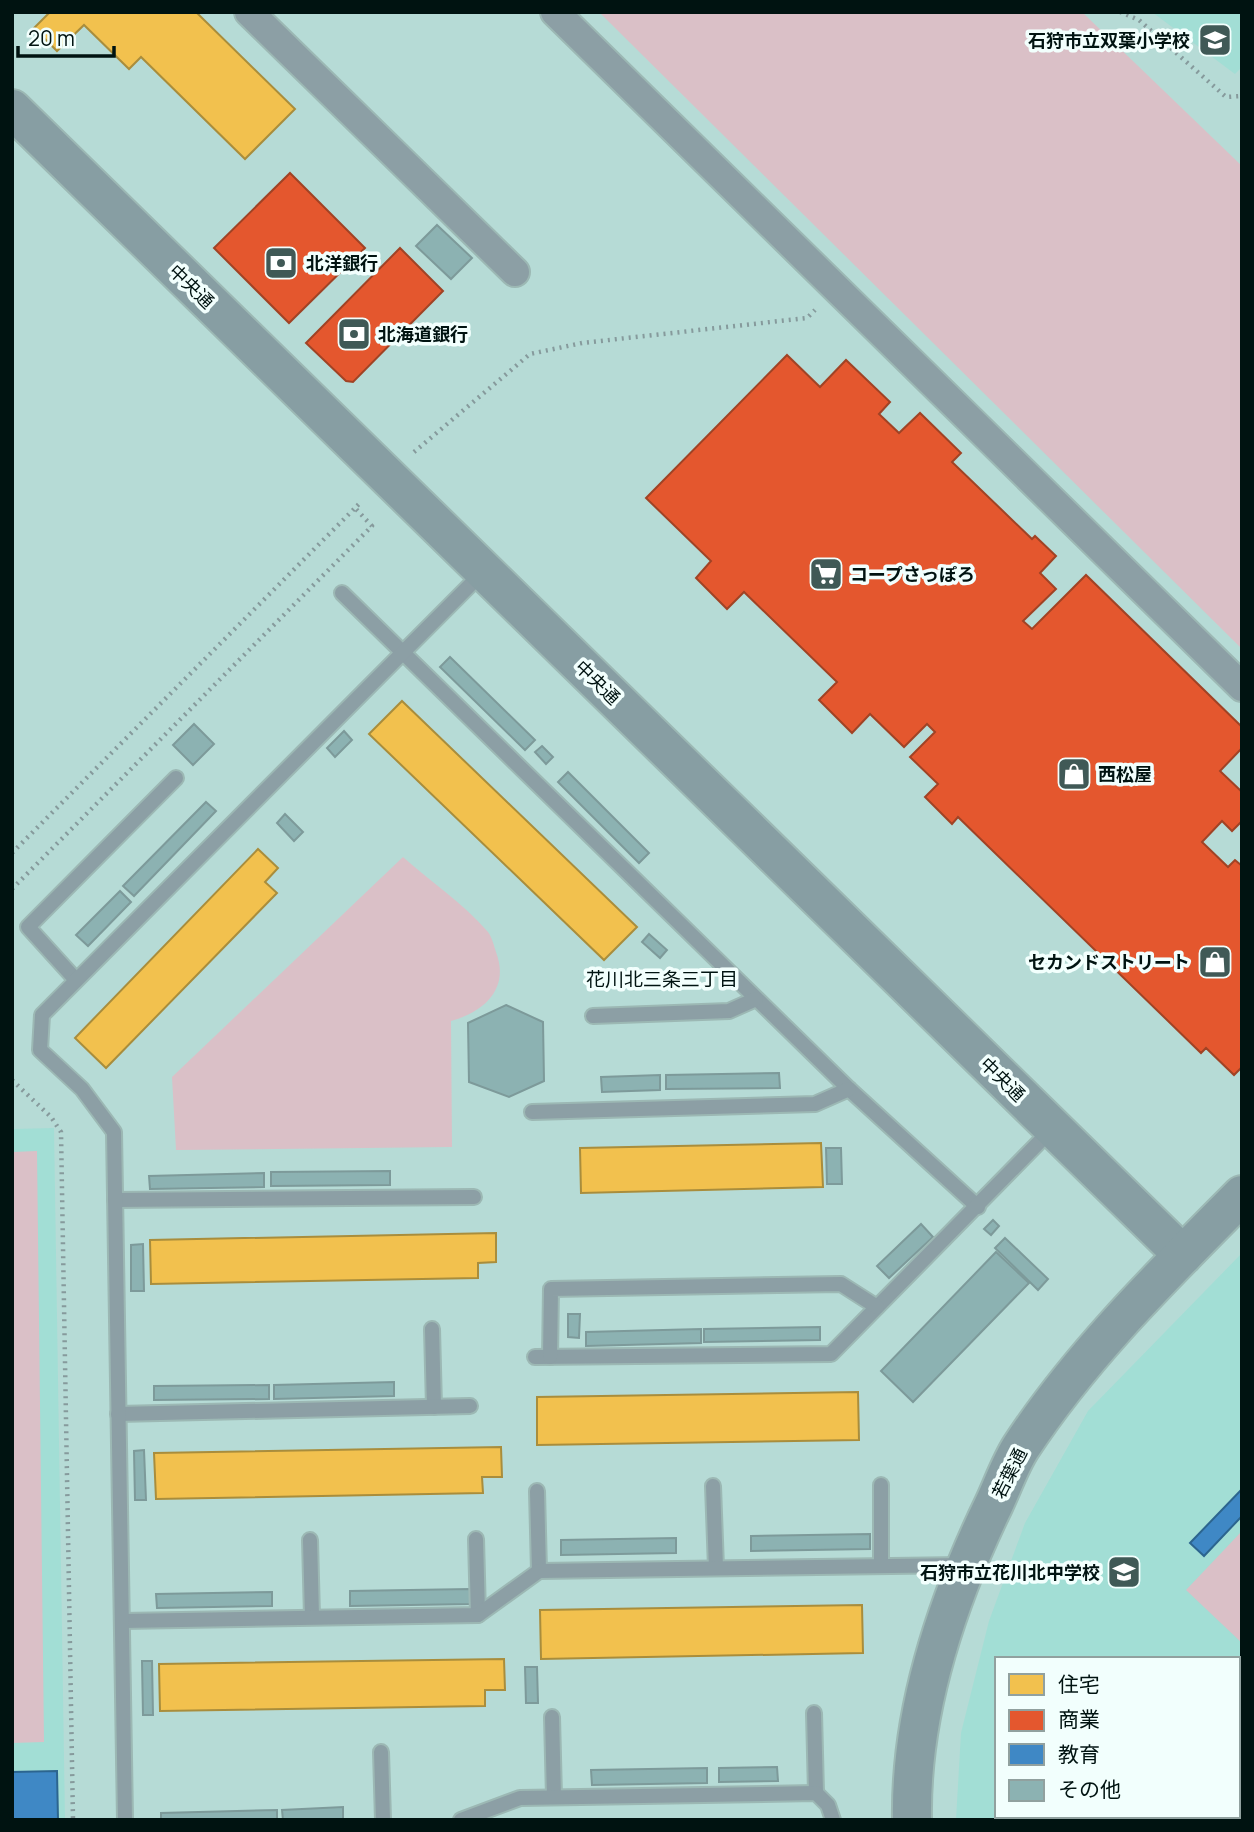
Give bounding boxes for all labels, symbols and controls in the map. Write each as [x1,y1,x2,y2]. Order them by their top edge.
scale bar [18,14,114,58]
school or university icon: 石狩市立双葉小学校 [1196,21,1234,59]
text: 20 m [28,24,75,52]
place label: 石狩市立双葉小学校 [1028,28,1190,52]
bank icon: 北洋銀行 [262,244,300,282]
place label: 北洋銀行 [306,251,378,275]
street label: 中央通 [164,259,220,313]
bank icon: 北海道銀行 [335,315,373,353]
place label: 北海道銀行 [378,322,468,346]
supermarket icon: コープさっぽろ [807,555,845,593]
place label: コープさっぽろ [850,562,975,586]
street label: 中央通 [570,655,626,709]
shop icon: 西松屋 [1055,755,1093,793]
place label: 西松屋 [1098,762,1152,786]
shop icon: セカンドストリート [1196,943,1234,981]
place label: セカンドストリート [1028,950,1190,974]
district label: 花川北三条三丁目 [586,966,738,992]
street label: 中央通 [975,1052,1031,1106]
street label: 若葉通 [986,1443,1032,1503]
school or university icon: 石狩市立花川北中学校 [1105,1553,1143,1591]
place label: 石狩市立花川北中学校 [920,1560,1100,1584]
legend [995,1657,1240,1818]
text: 住宅 [1058,1670,1100,1698]
text: 商業 [1058,1705,1100,1733]
text: 教育 [1058,1740,1100,1768]
text: その他 [1058,1775,1121,1803]

